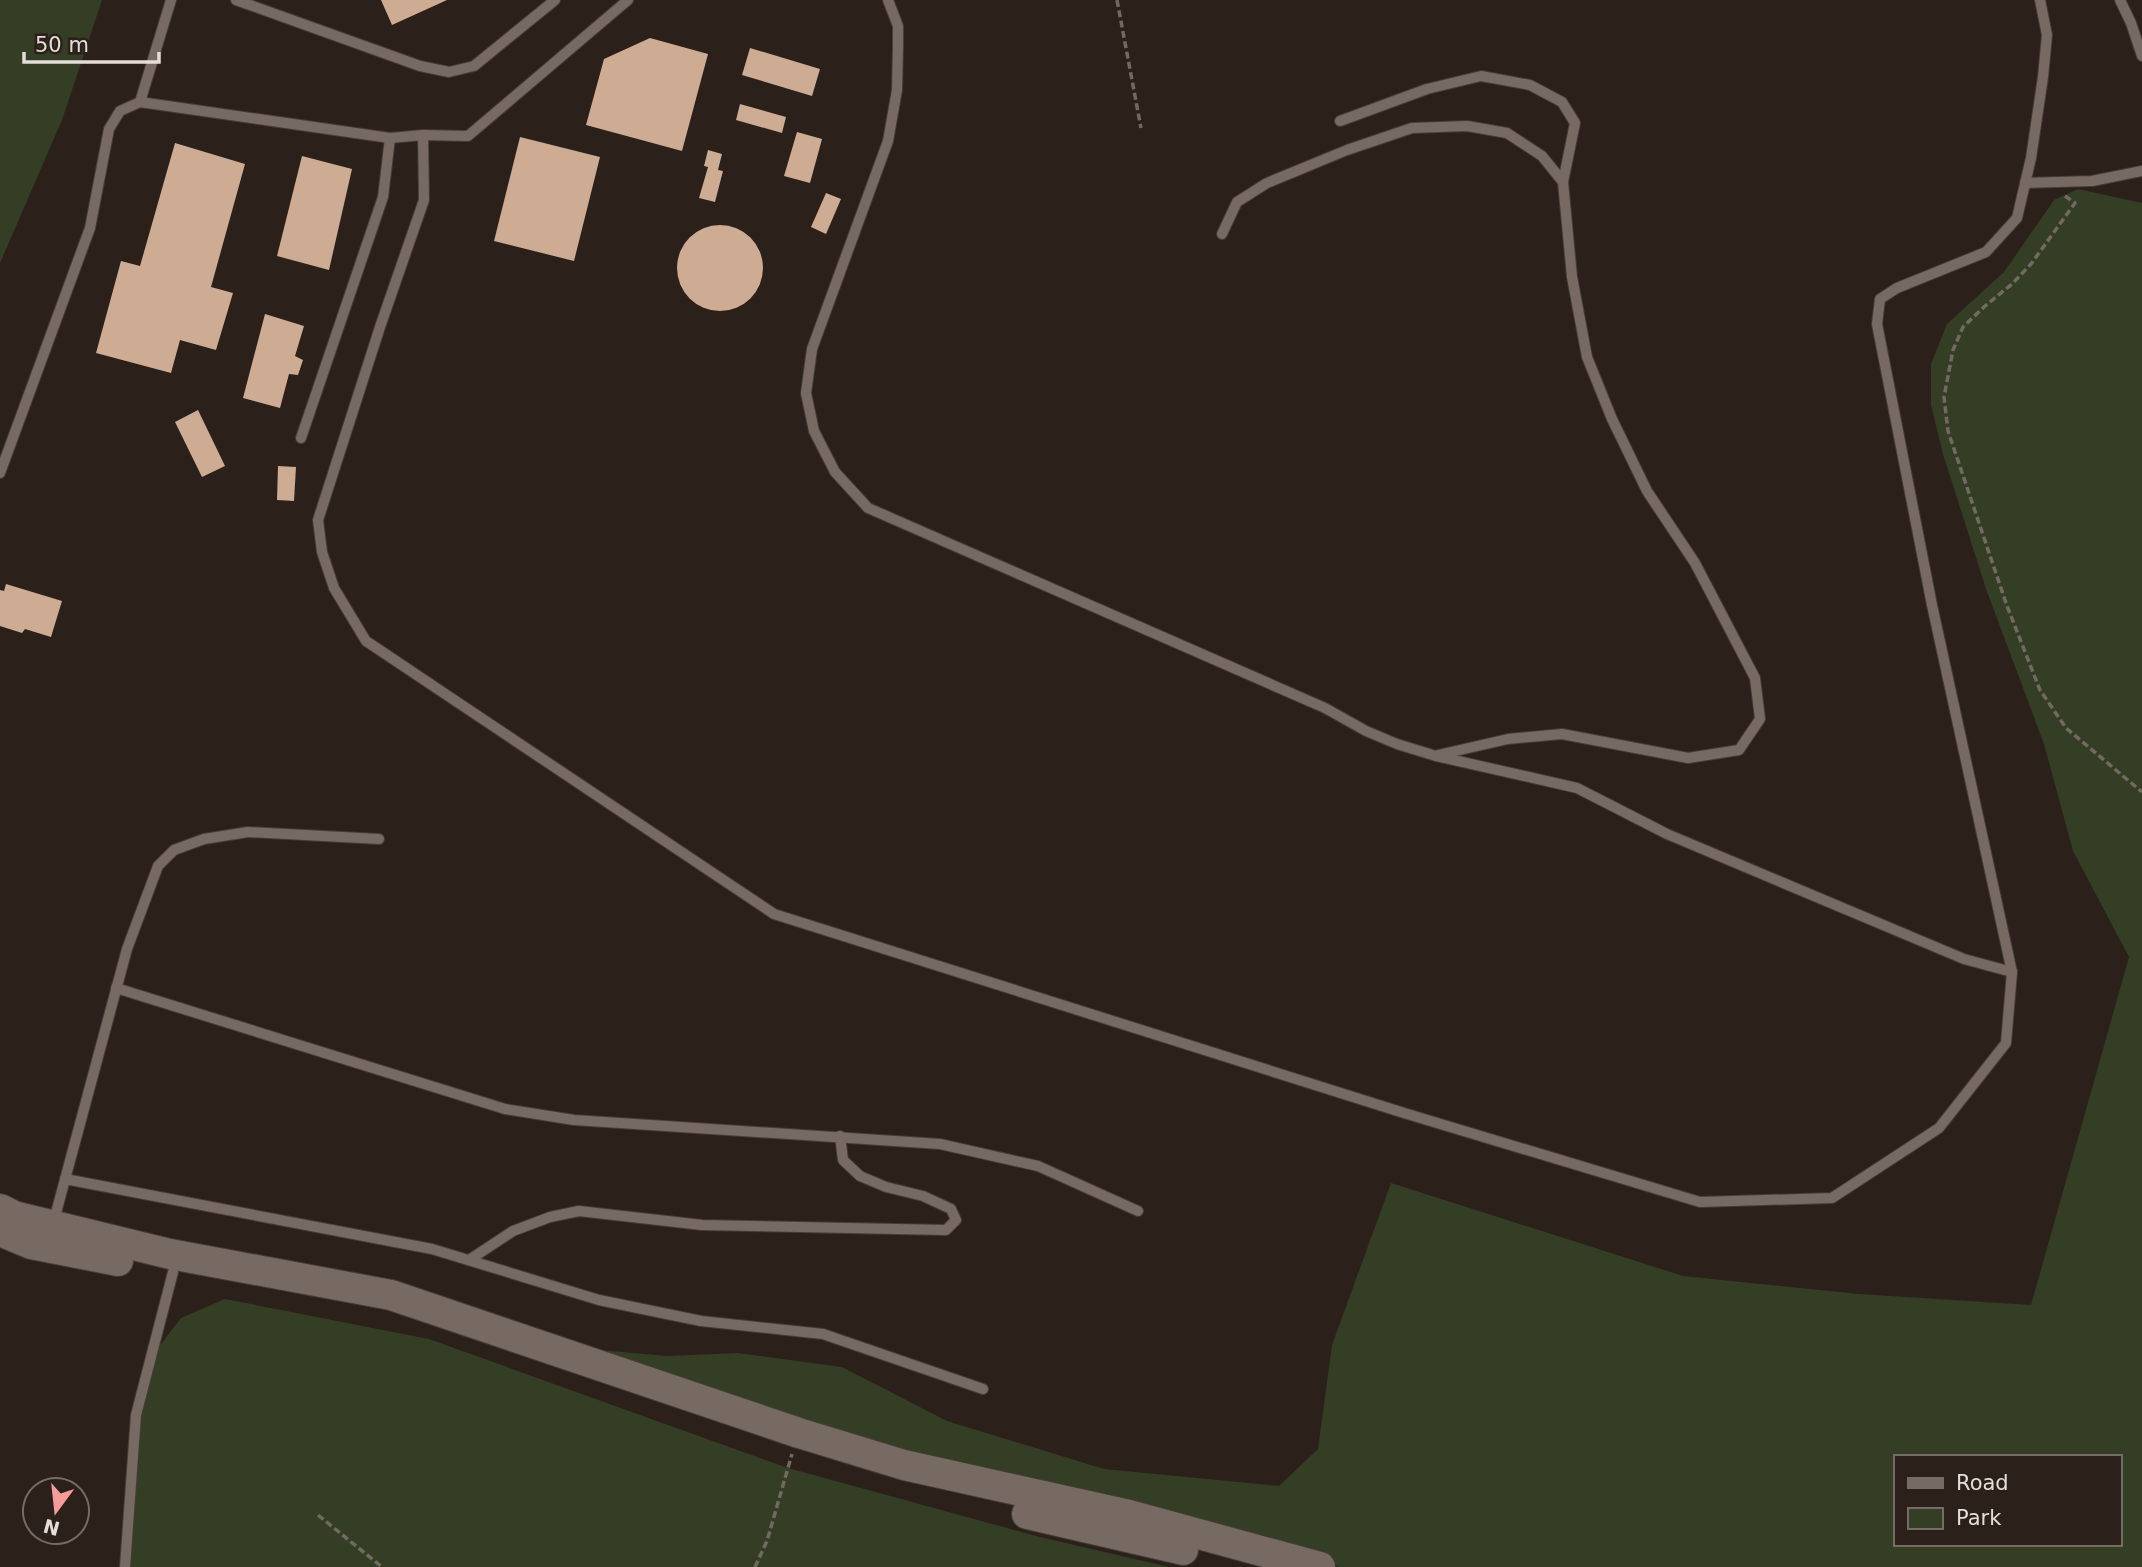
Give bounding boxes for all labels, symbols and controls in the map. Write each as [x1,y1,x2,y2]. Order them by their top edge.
scale bar [24,21,159,65]
text: 50 m [35,33,89,57]
legend [1894,1455,2121,1546]
text: Road [1956,1471,2009,1495]
north arrow [21,1476,91,1546]
text: Park [1956,1506,2002,1530]
text: N [41,1515,62,1540]

